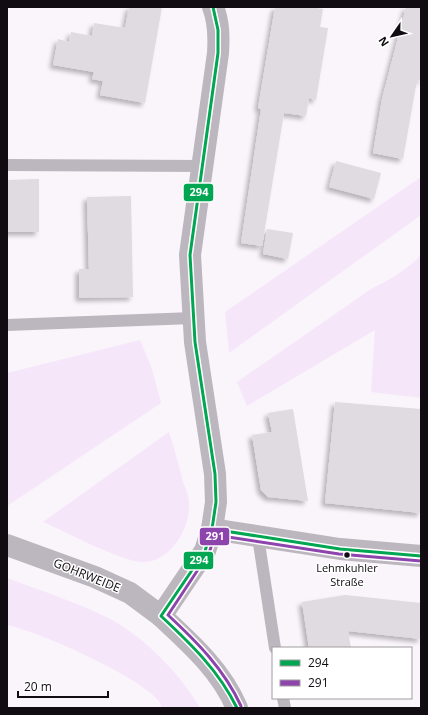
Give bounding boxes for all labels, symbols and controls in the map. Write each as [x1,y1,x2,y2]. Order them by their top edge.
north arrow [372,16,412,56]
text: N [375,34,392,50]
line badge: 294 [183,183,214,202]
text: 294 [190,184,209,199]
line badge: 291 [199,527,230,546]
text: 291 [206,528,224,543]
marker: Lehmkuhler Straße [342,550,352,560]
line badge: 294 [183,551,214,570]
text: 294 [190,552,209,567]
street label: GOHRWEIDE [51,554,123,596]
place label: Lehmkuhler Straße [316,560,378,589]
legend [272,647,412,699]
text: 294 [308,654,329,671]
scale bar [18,673,108,699]
text: 291 [308,674,329,691]
text: 20 m [24,678,52,695]

